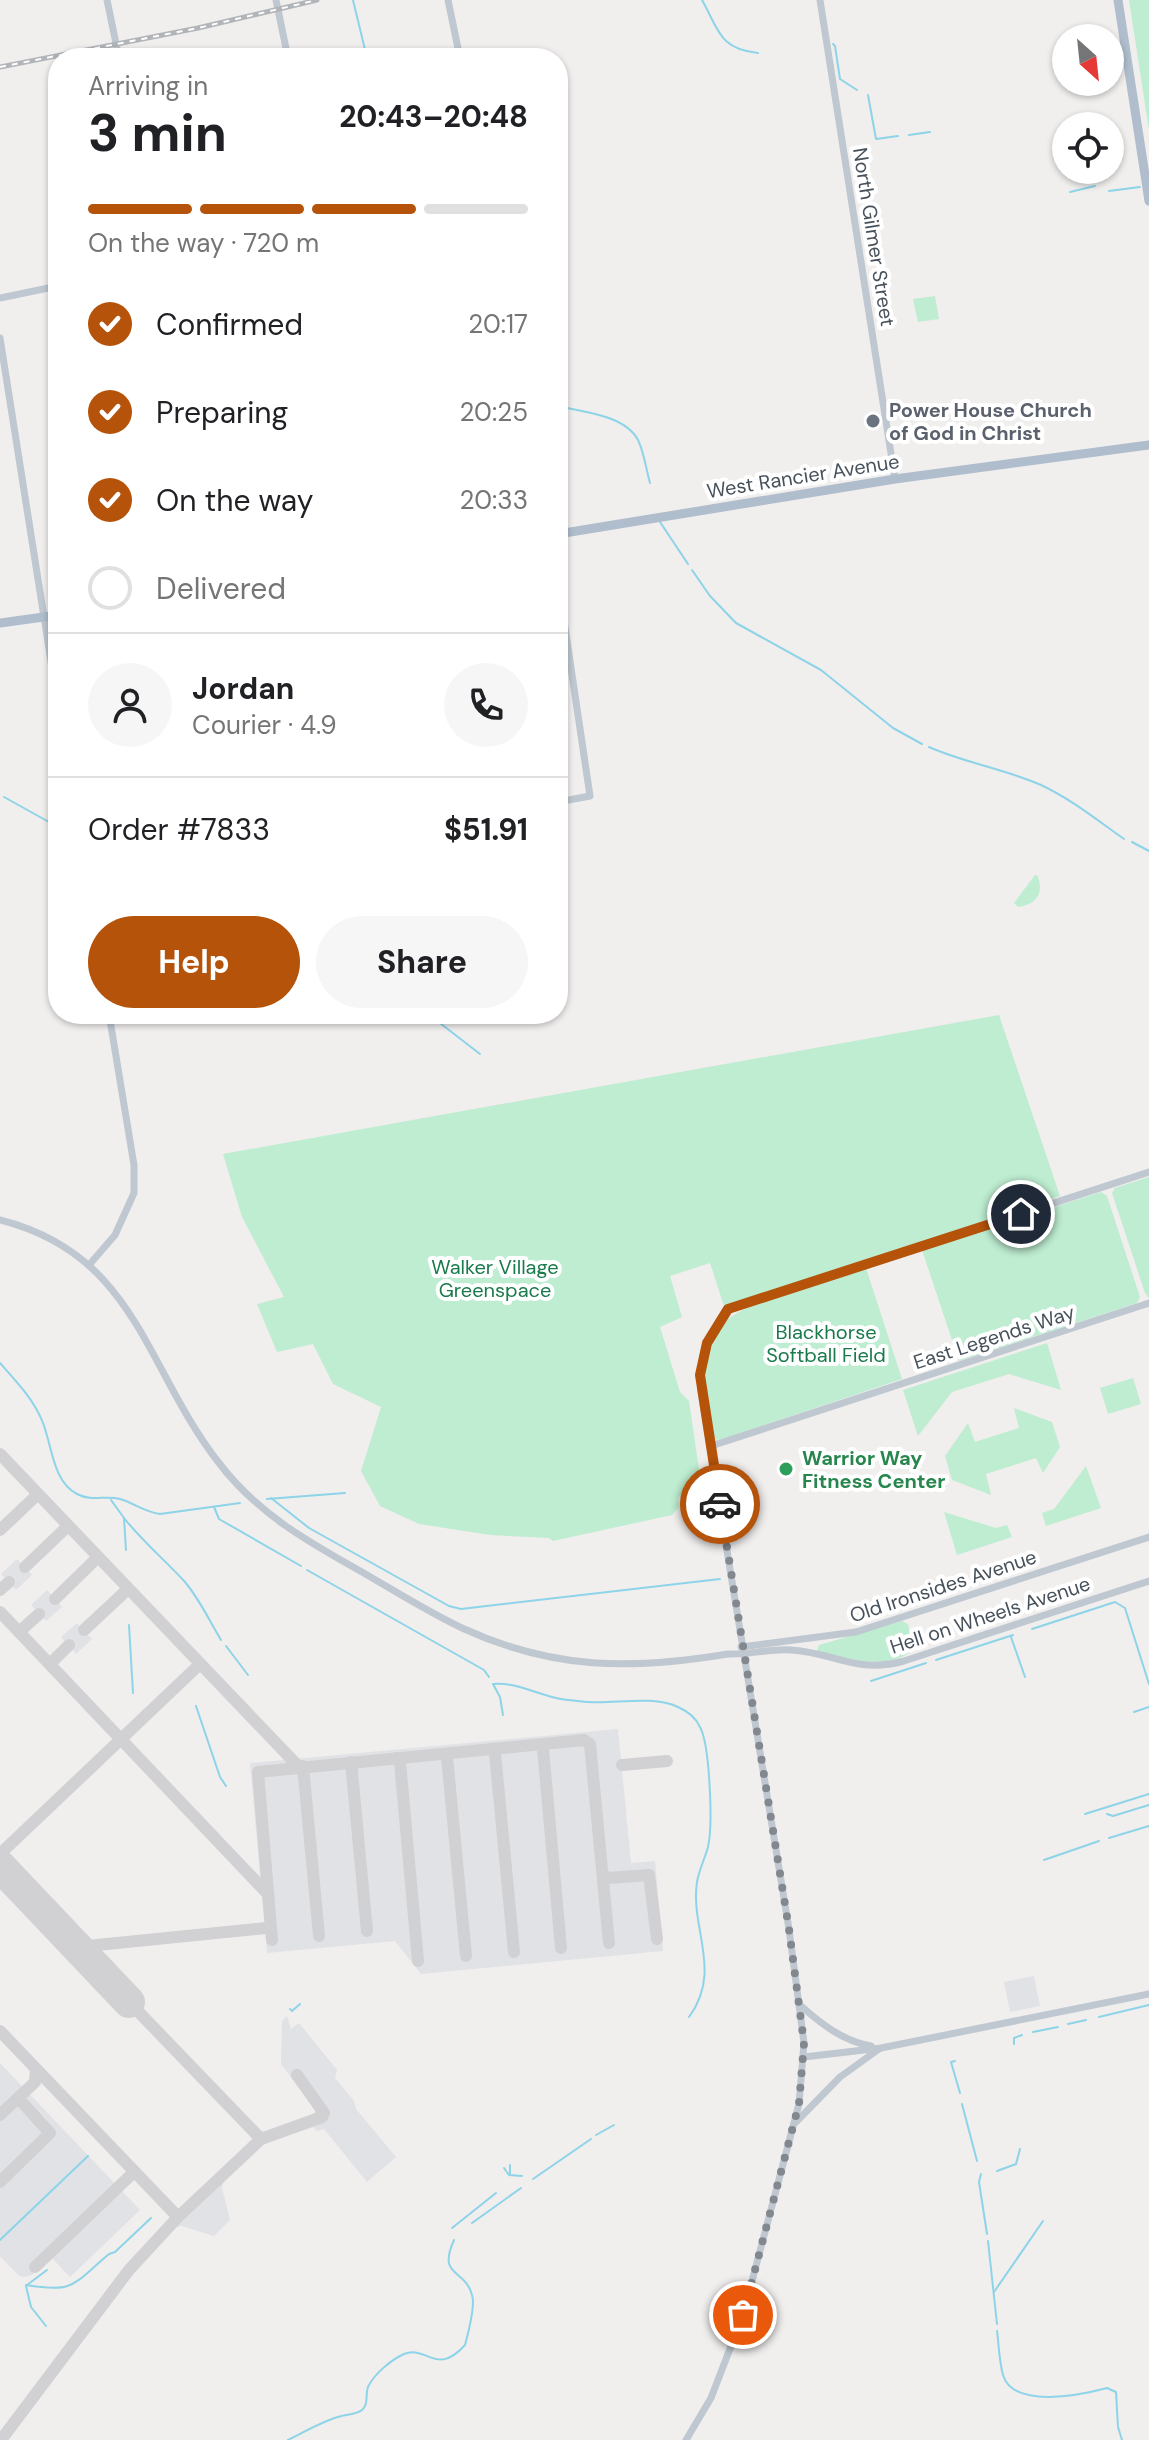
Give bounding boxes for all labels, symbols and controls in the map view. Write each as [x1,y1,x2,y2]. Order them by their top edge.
north arrow [1052,24,1124,96]
map controls [1052,24,1124,184]
text: Arriving in [88,69,208,103]
text: 20:43–20:48 [339,97,528,136]
text: 3 min [88,99,227,167]
button: locate [1052,112,1124,184]
street label: North Gilmer Street [847,146,901,328]
text: On the way · 720 m [88,226,319,260]
icon: check [88,302,132,346]
text: Confirmed [156,305,303,344]
text: 20:17 [468,307,528,341]
icon: check [88,390,132,434]
text: Preparing [156,393,288,432]
text: 20:25 [459,395,528,429]
place label: Power House Church of God in Christ [889,397,1092,446]
marker: Power House Church of God in Christ [864,412,882,430]
street label: West Rancier Avenue [705,448,901,504]
icon: check [88,478,132,522]
text: On the way [156,481,313,520]
text: 20:33 [460,483,528,517]
text: Delivered [156,569,286,608]
button: person [88,663,172,747]
button: phone [444,663,528,747]
text: Jordan [192,669,294,708]
text: Courier · 4.9 [192,708,337,742]
text: Order #7833 [88,810,270,849]
text: $51.91 [444,810,528,849]
button: Help [88,916,300,1008]
button: Share [316,916,528,1008]
pin [987,1180,1055,1248]
icon: home [999,1192,1043,1236]
park label: Walker Village Greenspace [431,1254,559,1303]
street label: East Legends Way [910,1299,1078,1375]
park label: Blackhorse Softball Field [766,1319,886,1368]
place label: Warrior Way Fitness Center [802,1445,945,1494]
marker: Warrior Way Fitness Center [777,1460,795,1478]
courier [680,1464,760,1544]
icon: car [698,1482,742,1526]
street label: Old Ironsides Avenue [846,1544,1040,1628]
street label: Hell on Wheels Avenue [886,1570,1094,1660]
pin [709,2281,777,2349]
icon: bag [721,2293,765,2337]

